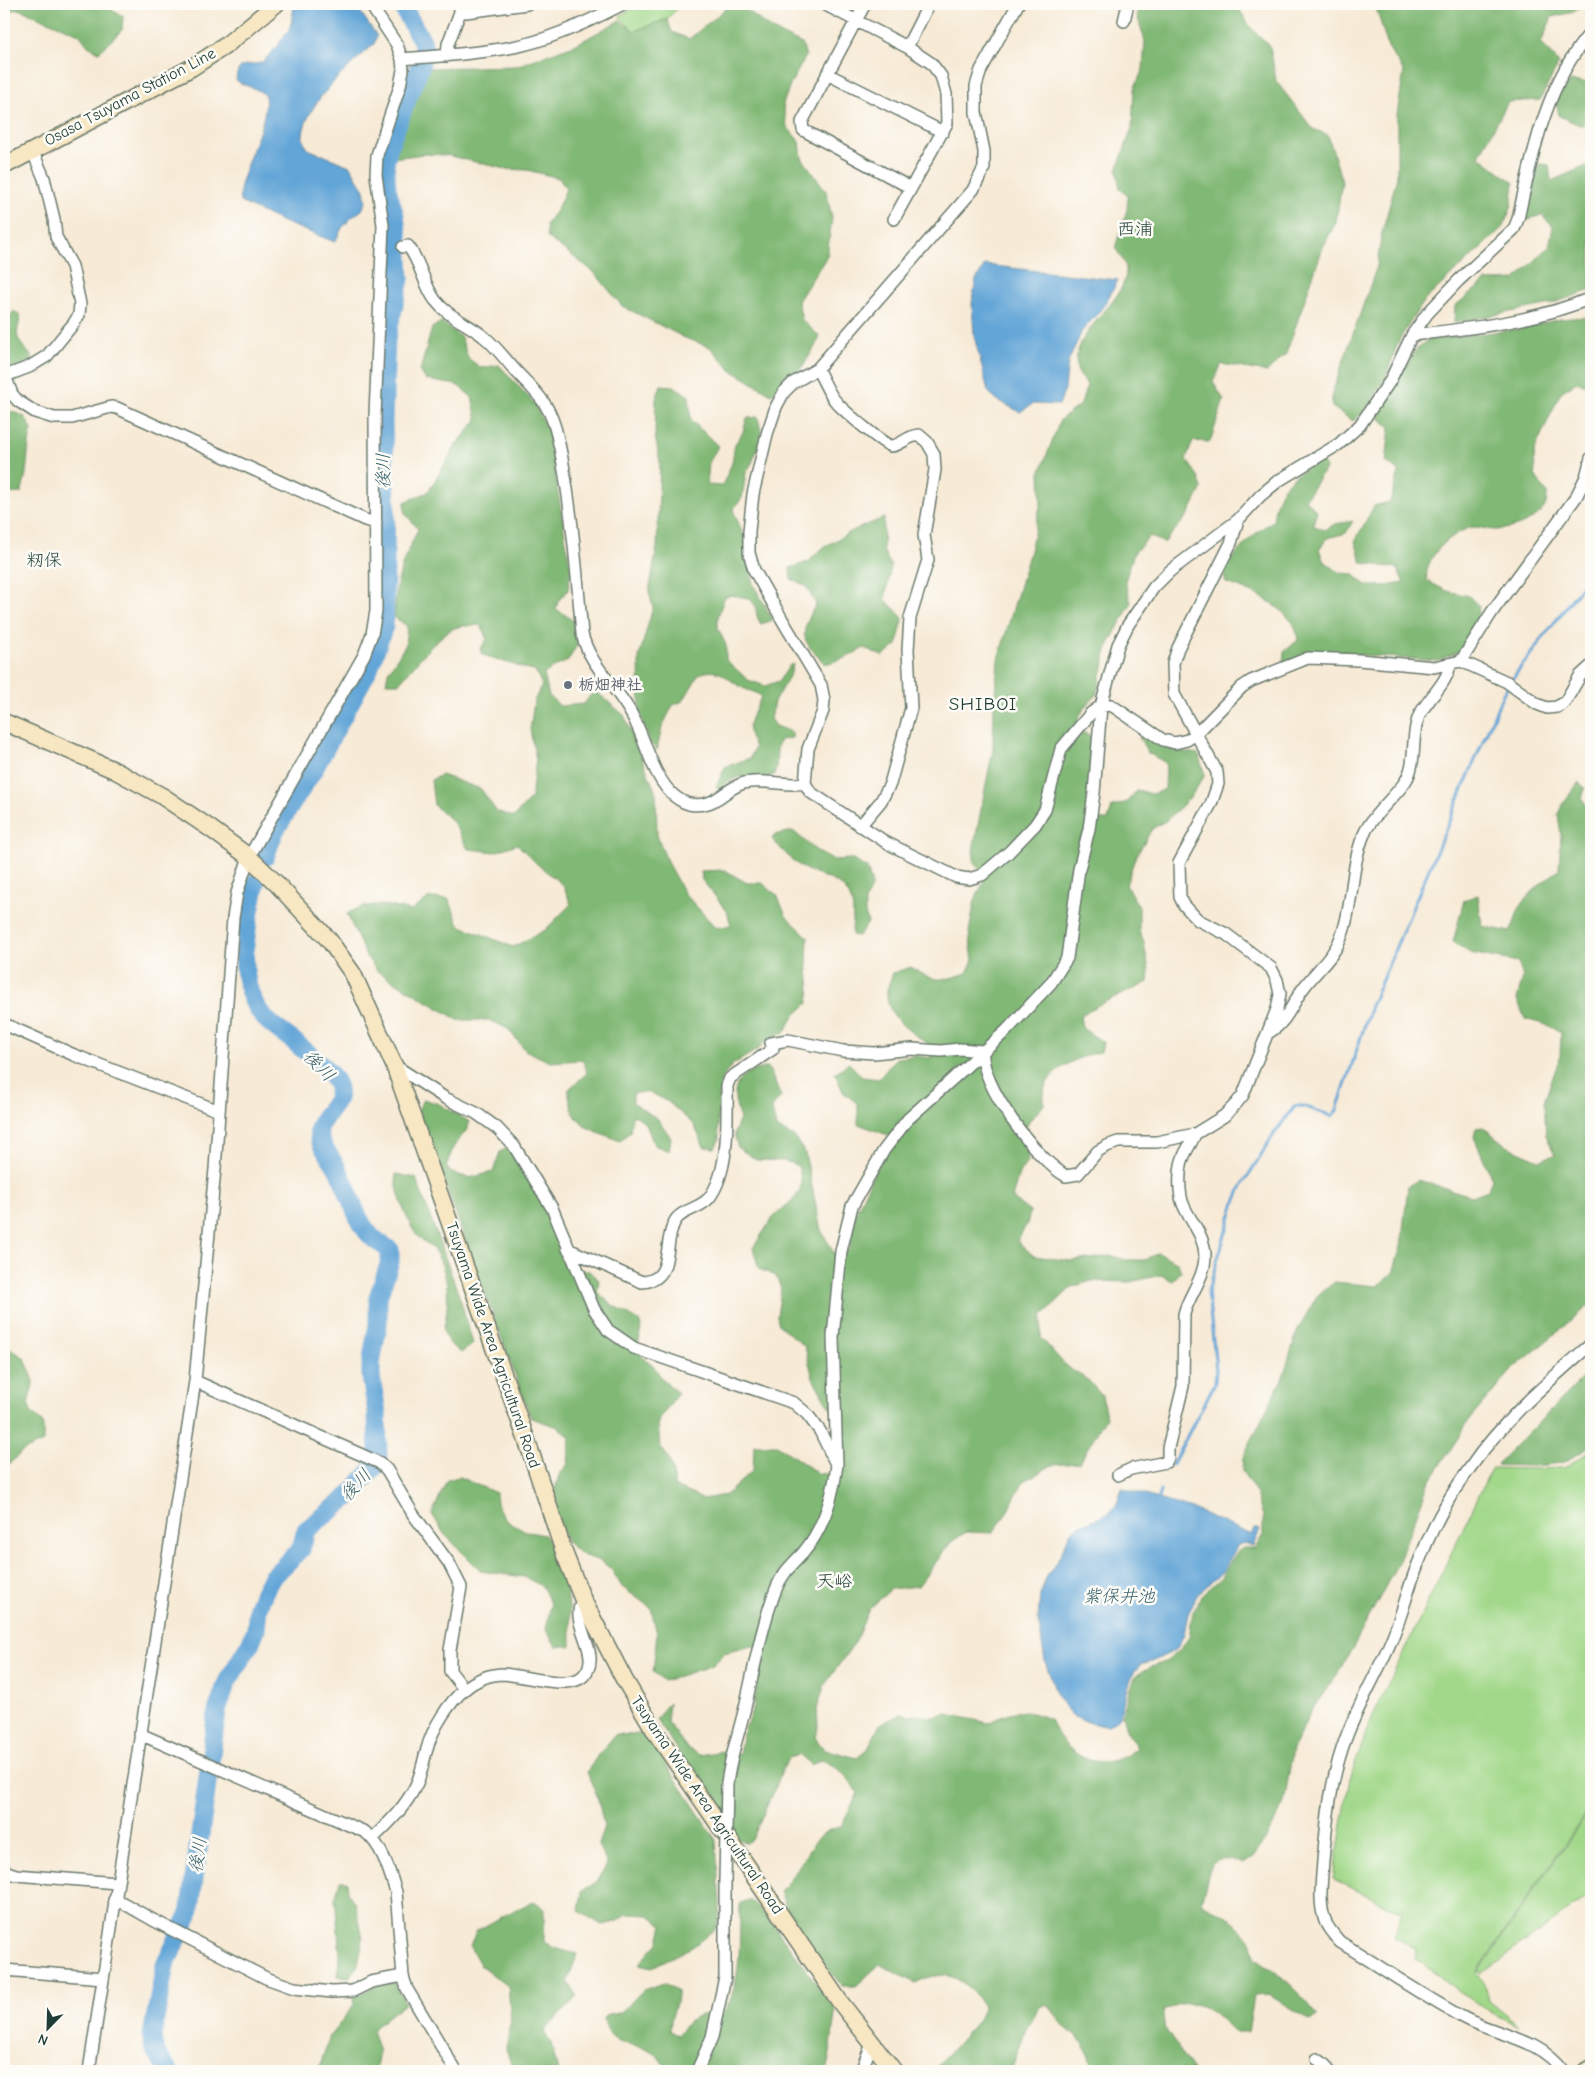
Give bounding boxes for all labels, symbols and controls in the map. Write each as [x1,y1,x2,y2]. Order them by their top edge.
street label: Osasa Tsuyama Station Line [41,44,219,150]
district label: 西浦 [1117,219,1153,240]
water label: 後川 [373,453,394,489]
district label: 籾保 [26,550,62,571]
place label: 栃畑神社 [578,676,642,694]
marker: 栃畑神社 [562,679,574,691]
district label: SHIBOI [949,693,1017,715]
water label: 後川 [299,1046,339,1086]
street label: Tsuyama Wide Area Agricultural Road [442,1220,544,1470]
water label: 後川 [336,1465,376,1505]
district label: 天峪 [816,1571,852,1592]
water label: 紫保井池 [1083,1586,1156,1607]
street label: Tsuyama Wide Area Agricultural Road [627,1693,787,1917]
water label: 後川 [185,1836,211,1874]
north arrow [22,2002,72,2052]
text: N [36,2030,51,2049]

